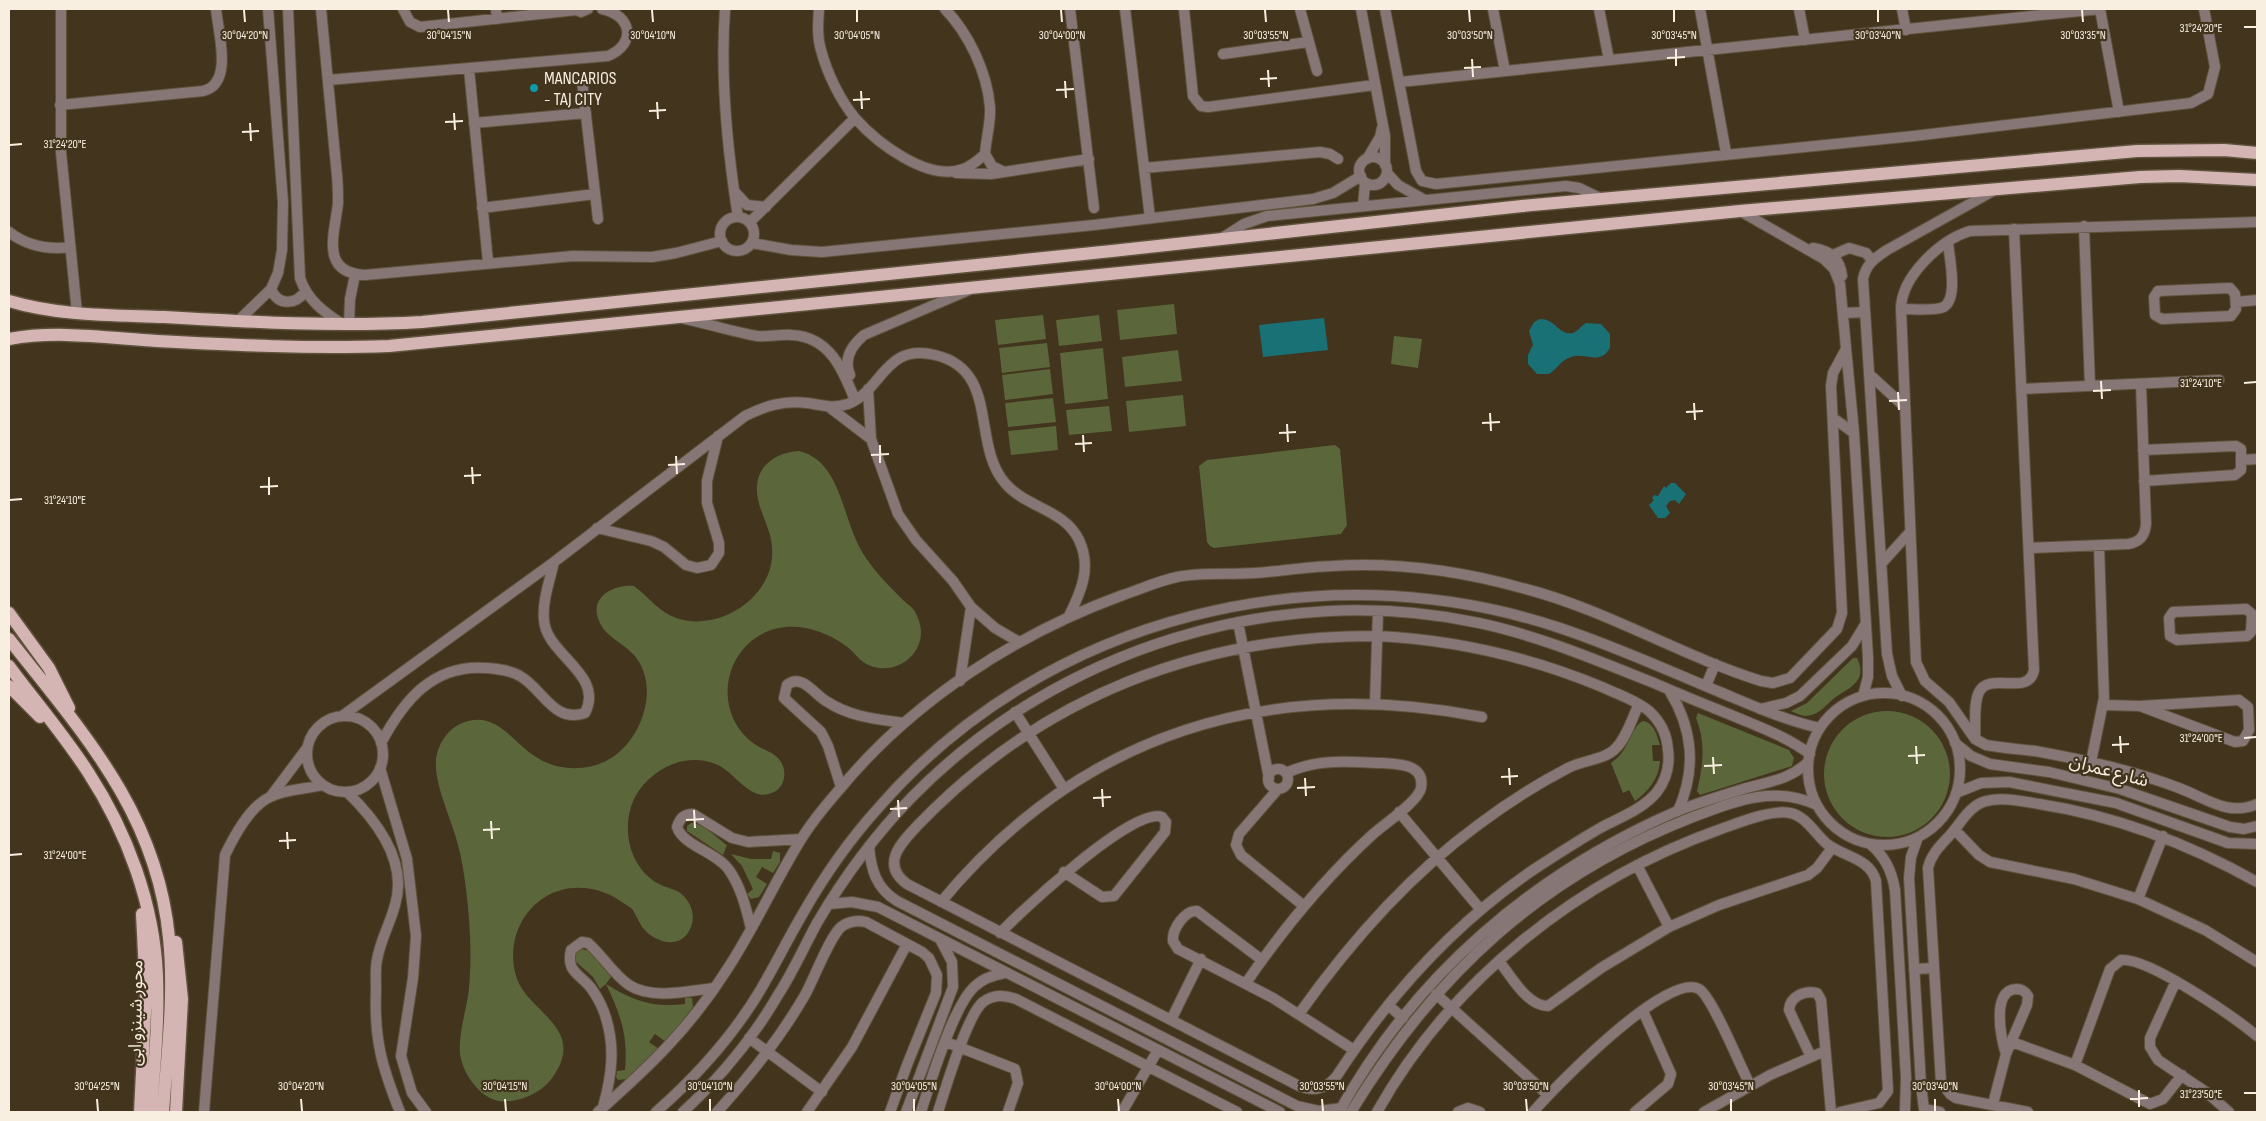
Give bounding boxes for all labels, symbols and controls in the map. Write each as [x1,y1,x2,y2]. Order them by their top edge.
text: 31°24'20"E [2180,21,2222,36]
text: 30°04'20"N [222,28,268,43]
text: 30°04'15"N [427,28,471,43]
text: 30°04'10"N [630,28,676,43]
text: 30°04'05"N [834,28,880,43]
text: 30°04'00"N [1039,28,1085,43]
text: 30°03'55"N [1243,28,1289,43]
text: 30°03'50"N [1447,28,1493,43]
text: 30°03'45"N [1651,28,1697,43]
text: 30°03'40"N [1855,28,1901,43]
text: 30°03'35"N [2060,28,2106,43]
place label: MANCARIOS - TAJ CITY [544,68,617,110]
marker: MANCARIOS - TAJ CITY [528,82,540,94]
text: 31°24'20"E [44,137,86,152]
text: 31°24'10"E [2180,376,2222,391]
text: 31°24'10"E [44,493,86,508]
text: 31°24'00"E [2179,731,2223,746]
street label: شارع عمران [2067,750,2151,794]
text: 31°24'00"E [43,848,87,863]
street label: محور شينزو ابى [125,960,147,1066]
text: 30°04'25"N [74,1079,120,1094]
text: 30°04'20"N [278,1079,324,1094]
text: 30°04'15"N [483,1079,527,1094]
text: 30°04'10"N [687,1079,733,1094]
text: 30°04'05"N [891,1079,937,1094]
text: 30°04'00"N [1095,1079,1141,1094]
text: 30°03'55"N [1299,1079,1345,1094]
text: 30°03'50"N [1503,1079,1549,1094]
text: 30°03'45"N [1708,1079,1754,1094]
text: 30°03'40"N [1912,1079,1958,1094]
text: 31°23'50"E [2180,1087,2222,1102]

